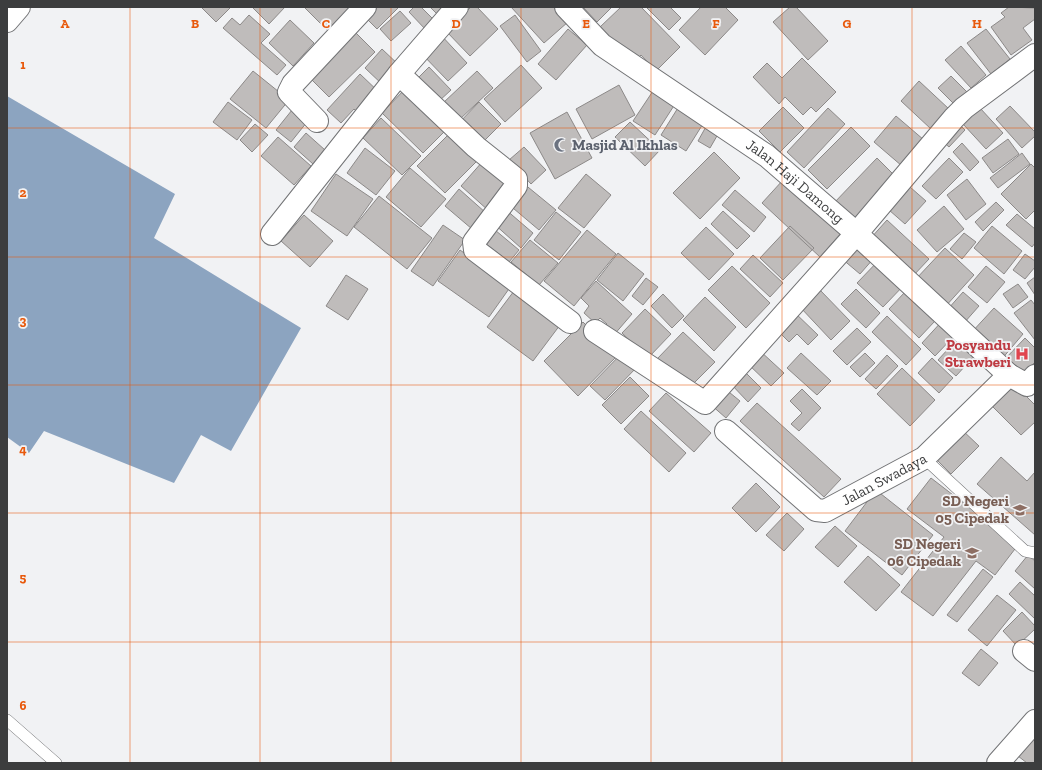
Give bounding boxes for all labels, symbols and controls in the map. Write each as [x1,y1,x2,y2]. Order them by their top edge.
text: A [61,16,70,31]
text: B [191,16,199,31]
text: C [322,16,330,31]
text: D [451,16,461,31]
text: E [582,16,590,31]
text: F [712,16,720,31]
text: G [843,16,852,31]
text: H [972,16,982,31]
text: 1 [20,57,26,72]
place label: Masjid Al Ikhlas [572,136,678,154]
street label: Jalan Haji Damong [743,136,848,227]
mosque icon: Masjid Al Ikhlas [553,137,569,153]
text: 2 [20,185,27,200]
text: 3 [20,313,27,328]
place label: Posyandu Strawberi [945,336,1012,371]
hospital icon: Posyandu Strawberi [1014,346,1030,362]
text: 4 [19,442,27,457]
street label: Jalan Swadaya [839,449,930,509]
place label: SD Negeri 05 Cipedak [935,492,1010,527]
school or university icon: SD Negeri 05 Cipedak [1012,502,1028,518]
place label: SD Negeri 06 Cipedak [887,535,962,570]
school or university icon: SD Negeri 06 Cipedak [964,545,980,561]
text: 5 [20,570,27,585]
text: 6 [20,698,27,713]

